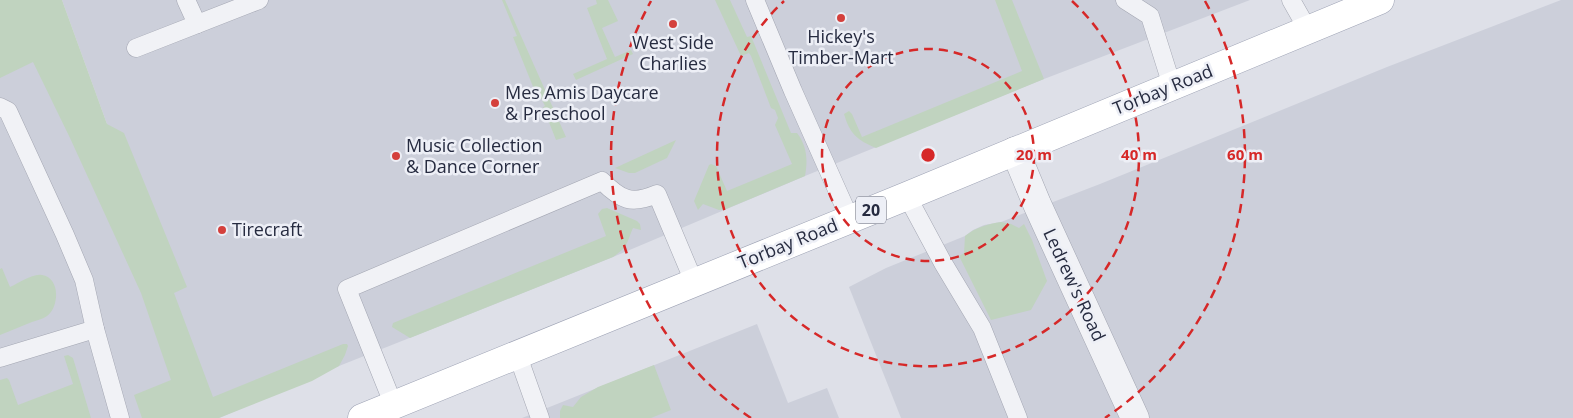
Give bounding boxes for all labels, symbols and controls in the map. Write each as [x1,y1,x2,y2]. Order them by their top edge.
marker: Hickey's Timber-Mart [835,12,847,24]
marker: West Side Charlies [667,18,679,30]
place label: Hickey's Timber-Mart [788,24,894,69]
place label: West Side Charlies [632,30,714,75]
street label: Torbay Road [1109,58,1216,120]
place label: Mes Amis Daycare & Preschool [505,80,659,125]
marker: Mes Amis Daycare & Preschool [489,97,501,109]
place label: Music Collection & Dance Corner [406,133,542,178]
text: 20 m [1016,144,1052,164]
text: 40 m [1121,144,1157,164]
text: 60 m [1227,144,1263,164]
centre of rings [919,146,937,164]
marker: Music Collection & Dance Corner [390,150,402,162]
road number: 20 [856,196,886,224]
street label: Torbay Road [734,212,841,274]
place label: Tirecraft [232,217,302,241]
marker: Tirecraft [216,224,228,236]
street label: Ledrew's Road [1038,224,1112,345]

